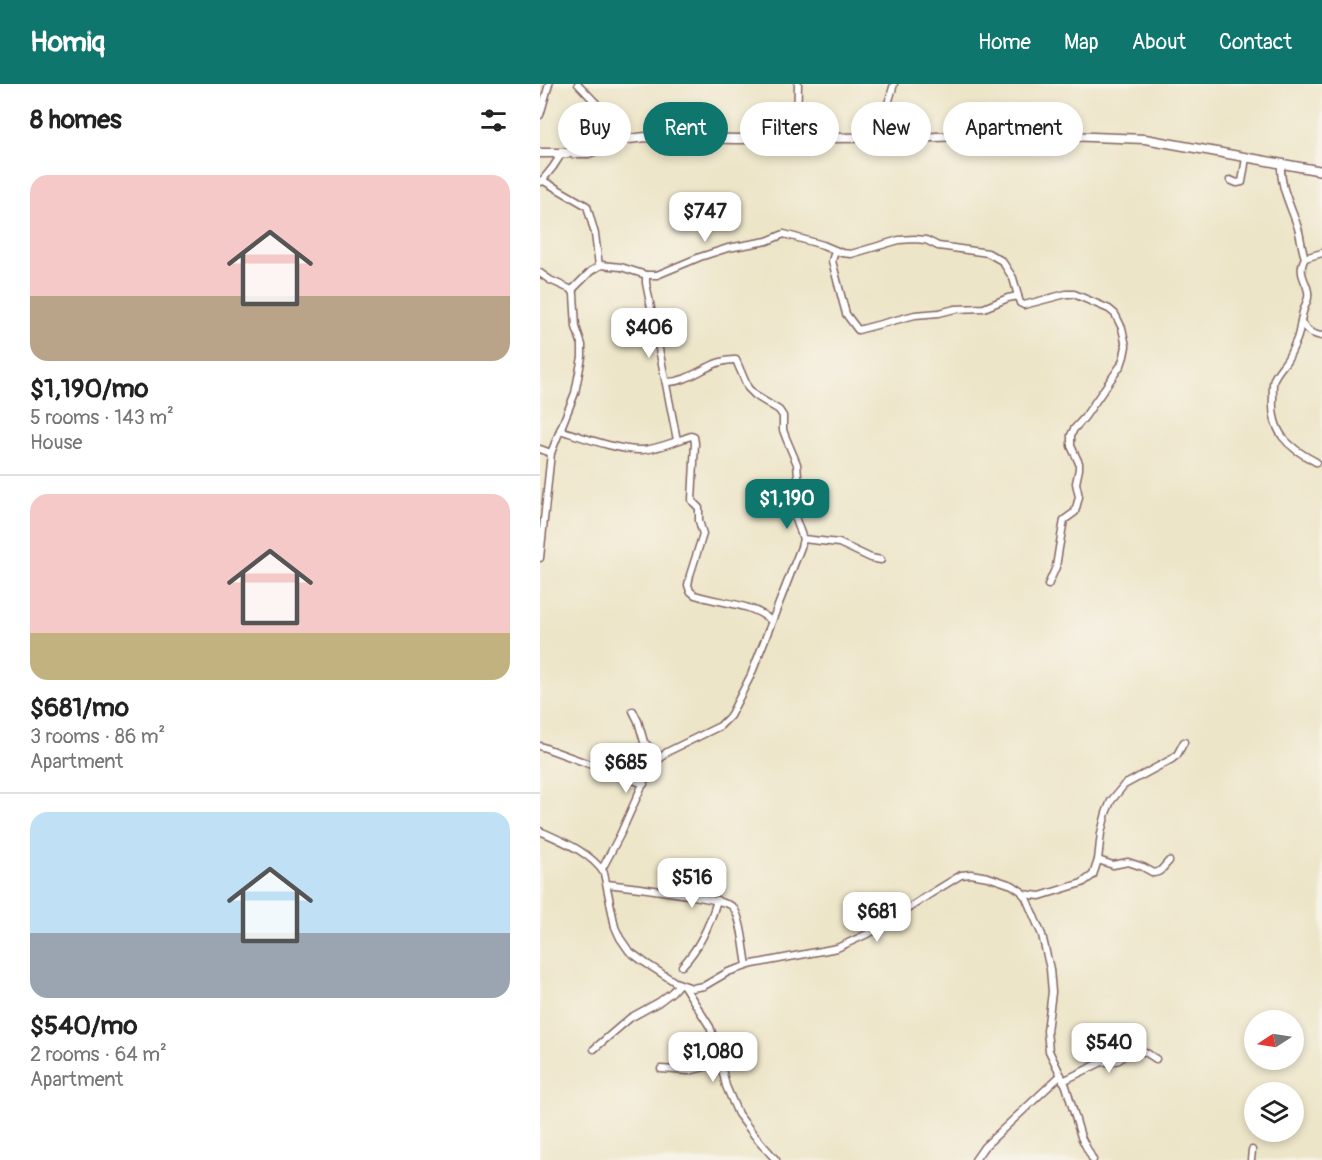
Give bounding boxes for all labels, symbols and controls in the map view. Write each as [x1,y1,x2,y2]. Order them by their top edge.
text: Homiq [30,25,105,60]
text: Home [978,29,1031,56]
text: Map [1064,29,1099,56]
text: About [1132,29,1186,56]
text: Contact [1219,29,1292,56]
chip: Buy [558,102,631,156]
chip: Rent [643,102,728,156]
chip: Filters [740,102,839,156]
chip: New [851,102,931,156]
chip: Apartment [943,102,1083,156]
text: 8 homes [30,104,122,136]
icon: filters [477,104,510,137]
pin: $747 [669,192,741,243]
text: $747 [683,199,727,224]
icon: home [216,214,324,322]
pin: $406 [613,308,685,359]
text: $406 [625,315,673,340]
text: $1,190/mo [30,373,149,405]
text: 5 rooms · 143 m² [30,405,174,430]
text: House [30,430,82,455]
pin: $1,190 [738,479,836,530]
text: $1,190 [759,486,815,511]
icon: home [216,533,324,641]
text: $681/mo [30,692,129,724]
text: 3 rooms · 86 m² [30,724,165,749]
pin: $685 [590,743,662,794]
text: Apartment [30,749,123,774]
text: $685 [604,750,648,775]
icon: home [216,851,324,959]
pin: $516 [656,858,728,909]
text: $516 [671,865,713,890]
pin: $681 [841,892,913,943]
text: $681 [857,899,897,924]
text: $540/mo [30,1010,137,1042]
north arrow [1244,1010,1304,1070]
map controls [1244,1010,1304,1142]
pin: $540 [1073,1023,1145,1074]
text: $540 [1086,1030,1132,1055]
pin: $1,080 [664,1032,762,1083]
text: $1,080 [682,1039,744,1064]
text: 2 rooms · 64 m² [30,1042,167,1067]
text: Apartment [30,1067,123,1092]
button: layers [1244,1082,1304,1142]

